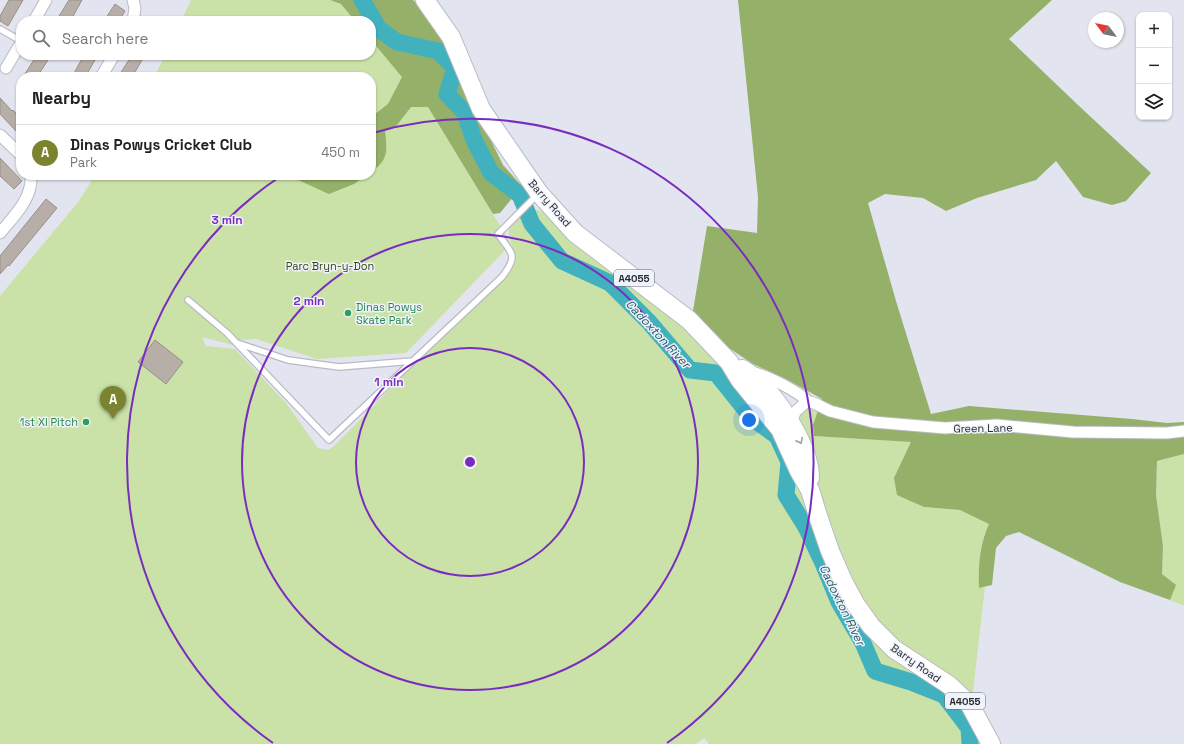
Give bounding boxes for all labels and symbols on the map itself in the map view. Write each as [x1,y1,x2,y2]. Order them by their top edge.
north arrow [1088,12,1124,48]
street label: Barry Road [526,176,574,230]
text: 3 min [211,212,243,228]
park label: Parc Bryn-y-Don [286,259,374,273]
road number: A4055 [614,270,654,286]
text: 2 min [293,293,325,309]
water label: Cadoxton River [622,296,695,373]
place label: Dinas Powys Skate Park [356,300,422,327]
marker: Dinas Powys Skate Park [343,308,353,318]
text: 1 min [374,374,404,390]
pin: A [100,386,126,419]
your location [739,410,759,430]
place label: 1st XI Pitch [20,415,78,429]
marker: 1st XI Pitch [81,417,91,427]
street label: Green Lane [953,420,1013,436]
one-way arrow [795,437,803,445]
centre of rings [463,455,477,469]
water label: Cadoxton River [816,562,869,649]
street label: Barry Road [888,641,944,685]
road number: A4055 [945,693,985,709]

